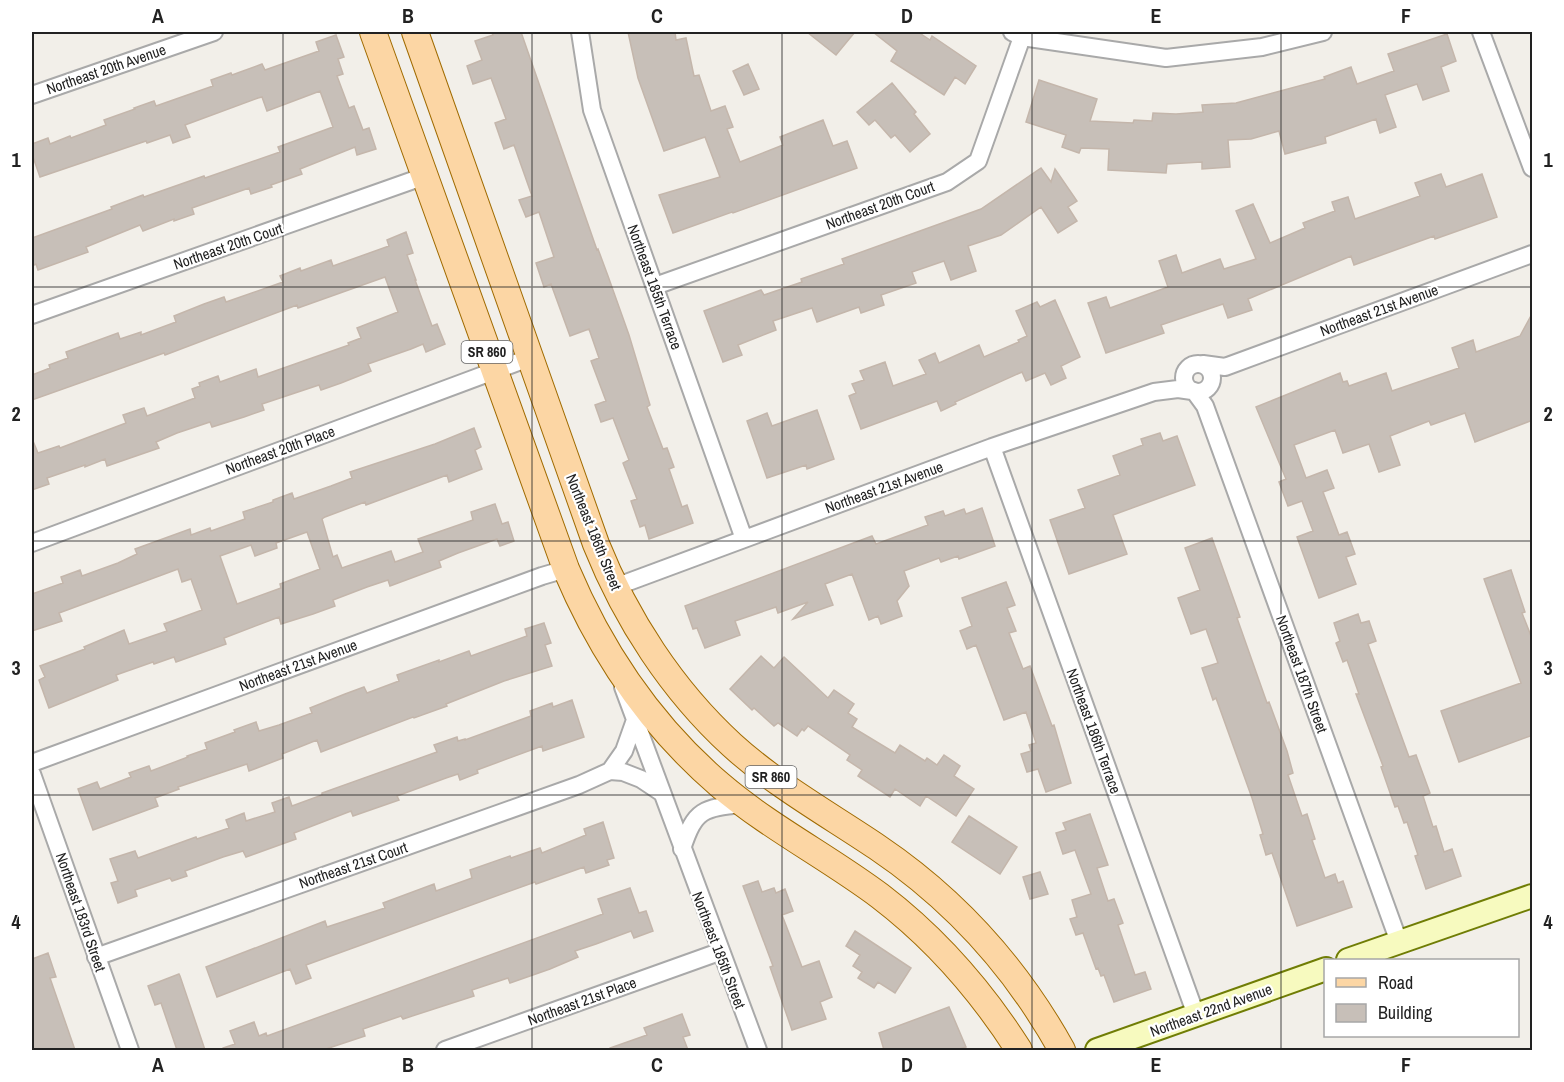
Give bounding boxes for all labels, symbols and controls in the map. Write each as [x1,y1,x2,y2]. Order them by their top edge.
text: A [152,2,164,29]
text: B [402,2,414,29]
text: C [651,2,663,29]
text: D [901,2,913,29]
text: E [1151,2,1162,29]
text: F [1401,2,1411,29]
street label: Northeast 20th Avenue [44,39,169,99]
text: 1 [11,146,21,173]
text: 1 [1543,146,1553,173]
street label: Northeast 20th Court [823,175,938,234]
street label: Northeast 20th Court [171,217,286,275]
street label: Northeast 185th Terrace [623,222,687,353]
street label: Northeast 21st Avenue [1317,279,1441,341]
road number: SR 860 [462,341,512,363]
text: 2 [11,400,21,427]
text: 2 [1543,400,1553,427]
street label: Northeast 20th Place [222,420,338,480]
street label: Northeast 21st Avenue [822,456,946,518]
street label: Northeast 186th Street [561,471,627,594]
street label: Northeast 187th Street [1271,612,1333,736]
street label: Northeast 21st Avenue [236,634,360,696]
text: 3 [11,654,21,681]
text: 3 [1543,654,1553,681]
street label: Northeast 186th Terrace [1062,666,1126,797]
road number: SR 860 [746,766,796,788]
street label: Northeast 21st Court [296,836,411,893]
street label: Northeast 183rd Street [51,850,111,975]
street label: Northeast 185th Street [687,888,751,1012]
text: 4 [11,908,21,935]
text: 4 [1543,908,1553,935]
legend [1324,959,1519,1037]
text: Road [1378,970,1413,995]
street label: Northeast 21st Place [525,972,639,1030]
street label: Northeast 22nd Avenue [1147,978,1275,1042]
text: Building [1378,1000,1433,1025]
text: A [152,1051,164,1078]
text: B [402,1051,414,1078]
text: C [651,1051,663,1078]
text: D [901,1051,913,1078]
text: E [1151,1051,1162,1078]
text: F [1401,1051,1411,1078]

